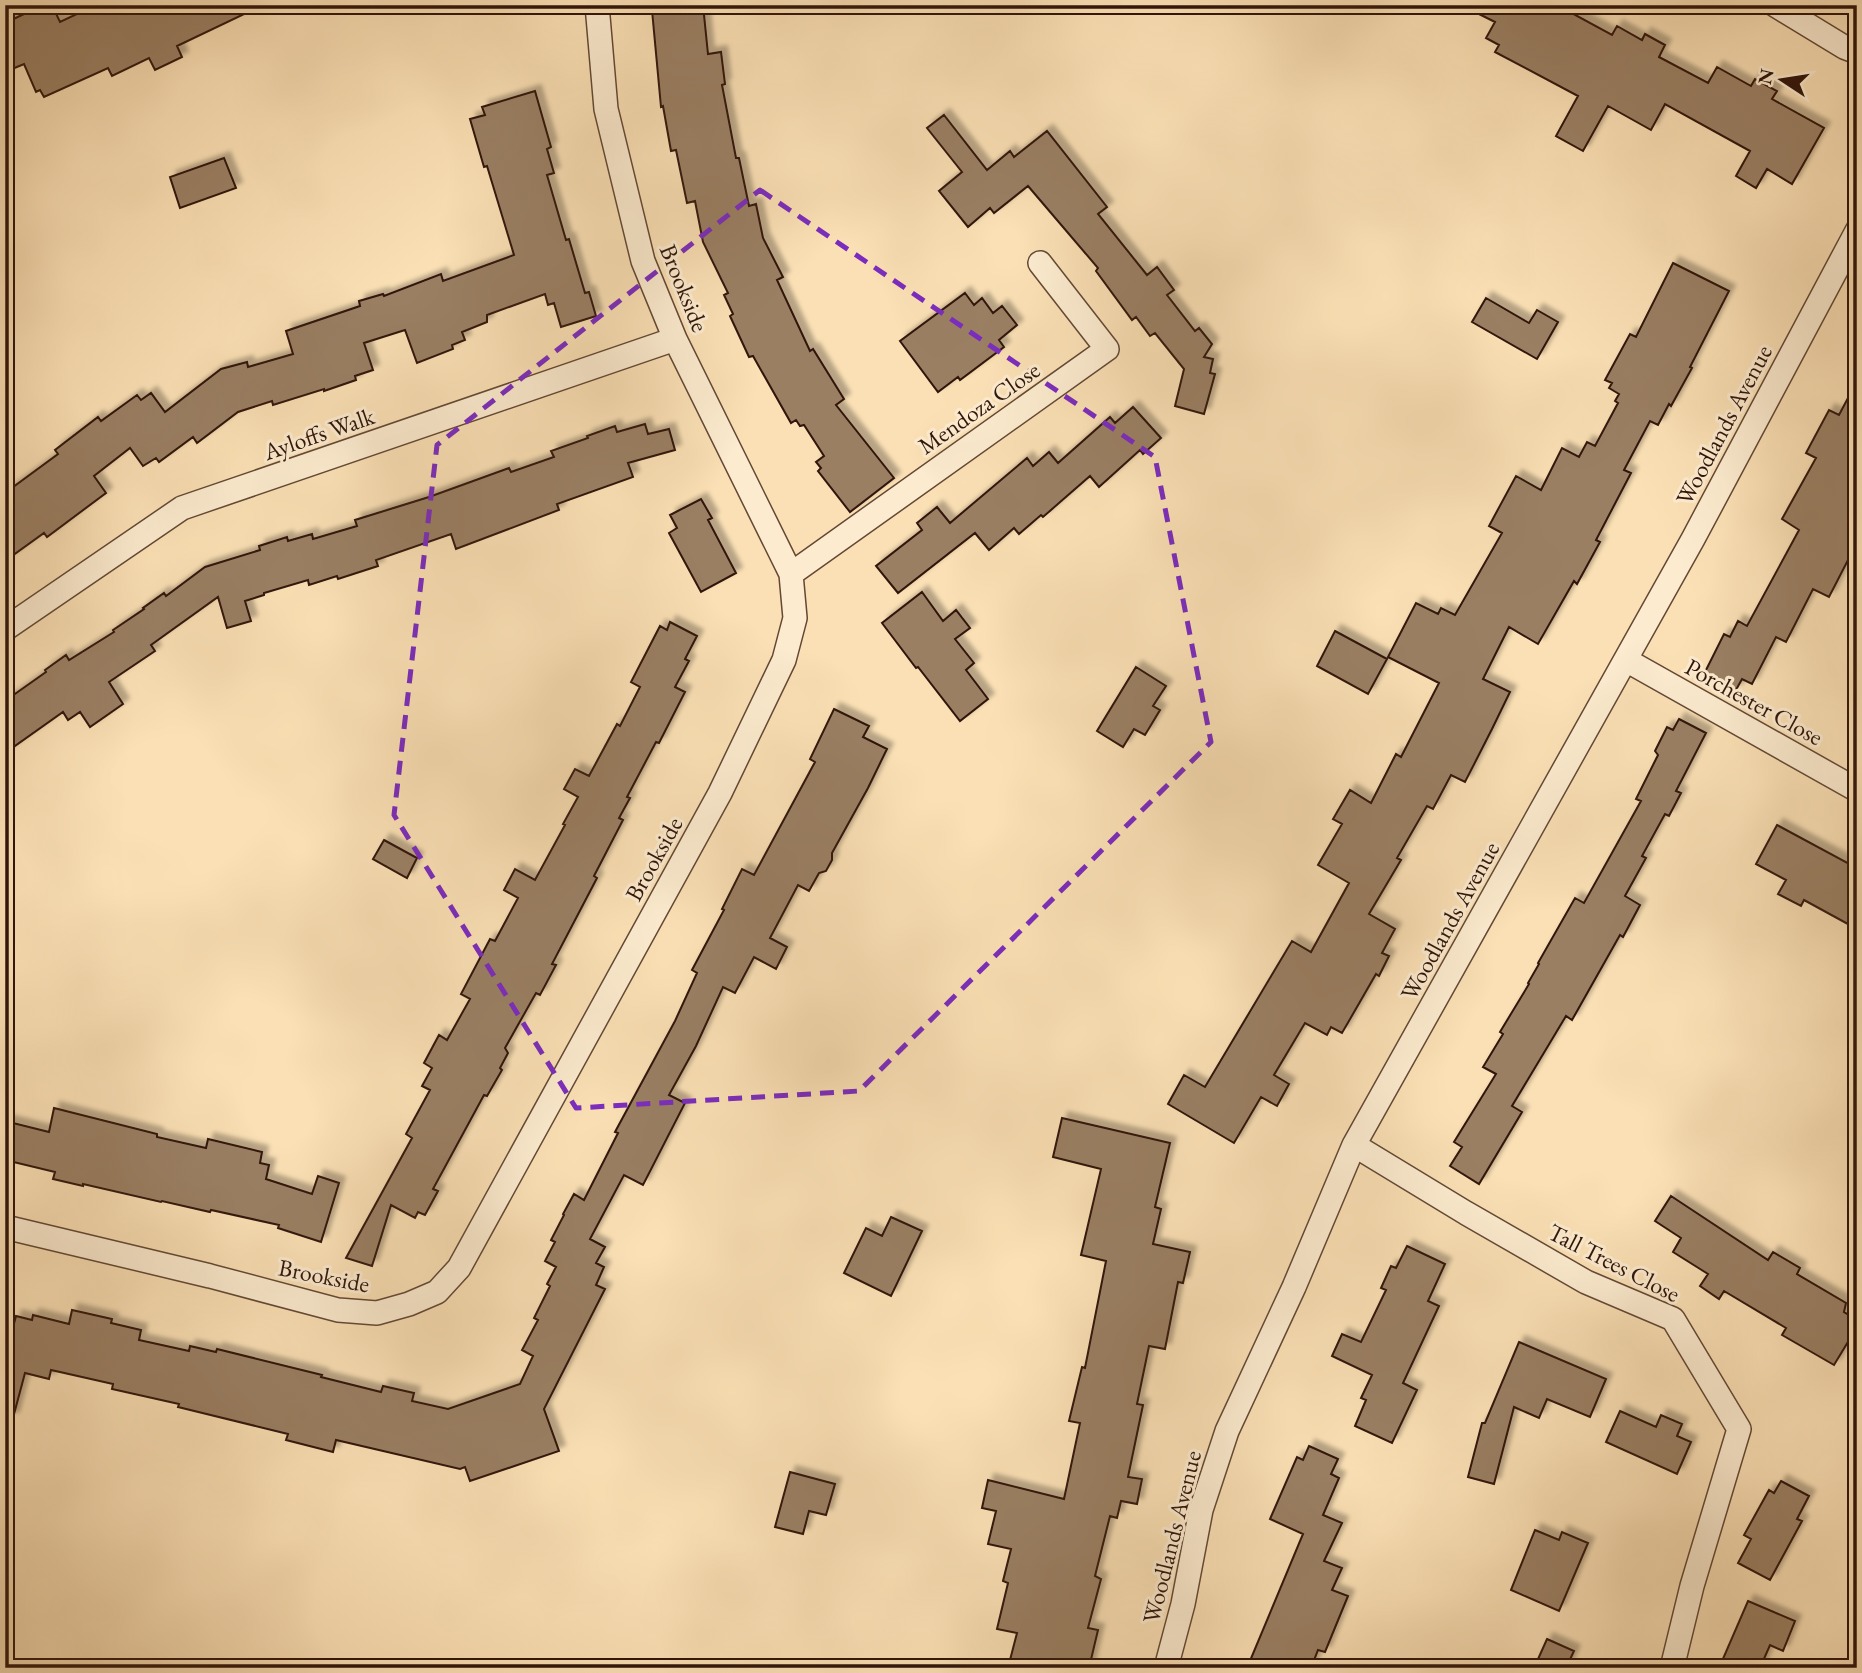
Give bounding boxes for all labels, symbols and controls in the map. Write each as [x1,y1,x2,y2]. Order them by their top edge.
north arrow [1746,46,1816,116]
text: N [1752,66,1780,87]
street label: Brookside [653,239,716,336]
street label: Woodlands Avenue [1668,339,1779,510]
street label: Mendoza Close [912,354,1046,461]
street label: Ayloffs Walk [258,400,379,467]
street label: Porchester Close [1680,651,1829,752]
street label: Brookside [618,811,689,906]
street label: Woodlands Avenue [1393,836,1506,1006]
street label: Tall Trees Close [1543,1216,1685,1309]
street label: Brookside [276,1252,372,1299]
street label: Woodlands Avenue [1135,1447,1208,1627]

